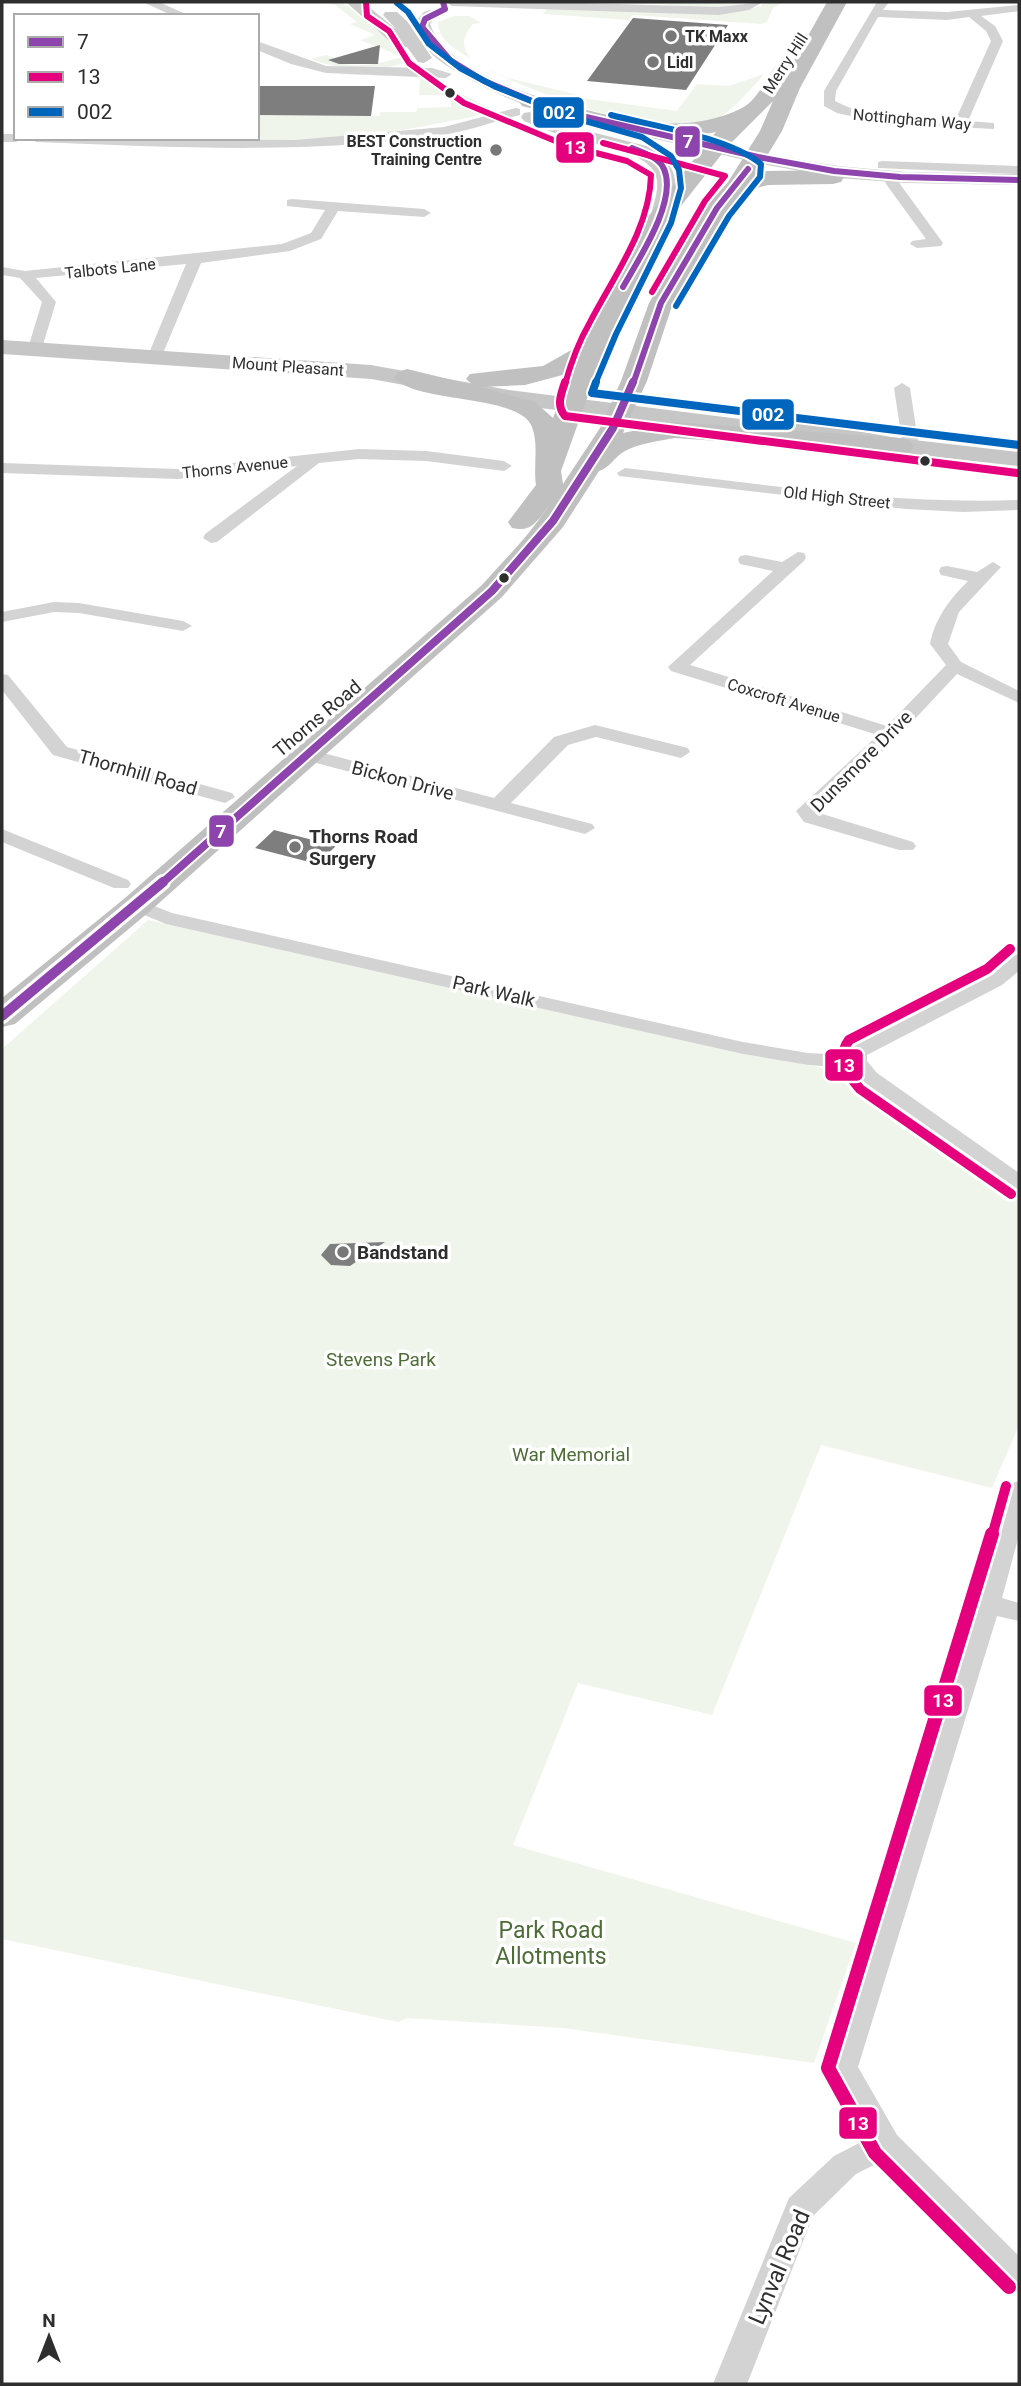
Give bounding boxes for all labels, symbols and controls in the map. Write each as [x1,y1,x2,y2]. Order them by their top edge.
legend [14,14,259,140]
place label: TK Maxx [685,27,749,46]
marker: TK Maxx [663,28,679,44]
text: 7 [77,30,89,54]
street label: Merry Hill [759,30,812,97]
place label: Lidl [667,53,693,72]
marker: Lidl [645,54,661,70]
text: 13 [77,65,101,89]
unlabelled marker [443,86,457,100]
line badge: 002 [532,96,585,129]
text: 002 [77,100,113,124]
text: 002 [543,101,575,124]
street label: Nottingham Way [852,105,972,134]
line badge: 7 [674,125,701,158]
text: 7 [683,130,694,153]
line badge: 13 [555,131,595,164]
place label: BEST Construction Training Centre [347,132,482,169]
text: 13 [564,136,586,159]
marker: BEST Construction Training Centre [488,142,504,158]
street label: Talbots Lane [64,254,157,283]
street label: Mount Pleasant [231,353,345,380]
line badge: 002 [741,398,795,431]
text: 002 [752,403,784,426]
street label: Thorns Avenue [181,452,289,483]
unlabelled marker [918,454,932,468]
street label: Old High Street [783,482,891,513]
unlabelled marker [497,571,511,585]
street label: Coxcroft Avenue [725,674,843,727]
street label: Thorns Road [269,675,366,762]
street label: Dunsmore Drive [806,706,917,817]
street label: Thornhill Road [76,745,200,800]
street label: Bickon Drive [349,756,456,805]
line badge: 7 [208,814,235,848]
text: 7 [216,820,227,843]
place label: Thorns Road Surgery [309,825,418,870]
marker: Thorns Road Surgery [287,839,303,855]
street label: Park Walk [450,971,538,1012]
line badge: 13 [824,1048,864,1082]
text: 13 [833,1054,855,1077]
place label: Bandstand [357,1241,448,1264]
marker: Bandstand [335,1244,351,1260]
park label: Stevens Park [326,1348,436,1371]
park label: War Memorial [512,1443,630,1466]
line badge: 13 [923,1684,963,1717]
text: 13 [932,1689,954,1712]
park label: Park Road Allotments [495,1917,607,1970]
line badge: 13 [838,2106,878,2140]
text: 13 [847,2112,869,2135]
street label: Lynval Road [743,2206,816,2329]
north arrow [14,2302,84,2372]
text: N [42,2309,56,2332]

